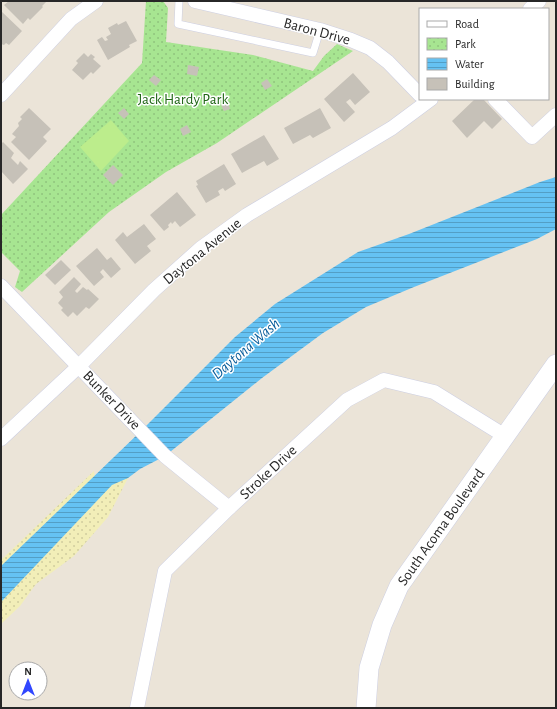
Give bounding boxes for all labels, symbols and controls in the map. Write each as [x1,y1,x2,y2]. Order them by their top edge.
legend [419,8,549,100]
street label: Baron Drive [282,15,352,48]
text: Road [455,18,479,30]
text: Park [455,38,476,50]
text: Water [455,58,484,70]
text: Building [455,78,495,90]
park label: Jack Hardy Park [138,92,228,107]
street label: Daytona Avenue [160,215,244,287]
water label: Daytona Wash [209,315,283,382]
street label: Bunker Drive [80,368,143,433]
street label: Stroke Drive [237,443,300,502]
street label: South Acoma Boulevard [395,466,488,588]
north arrow [8,661,48,701]
text: N [24,666,32,677]

